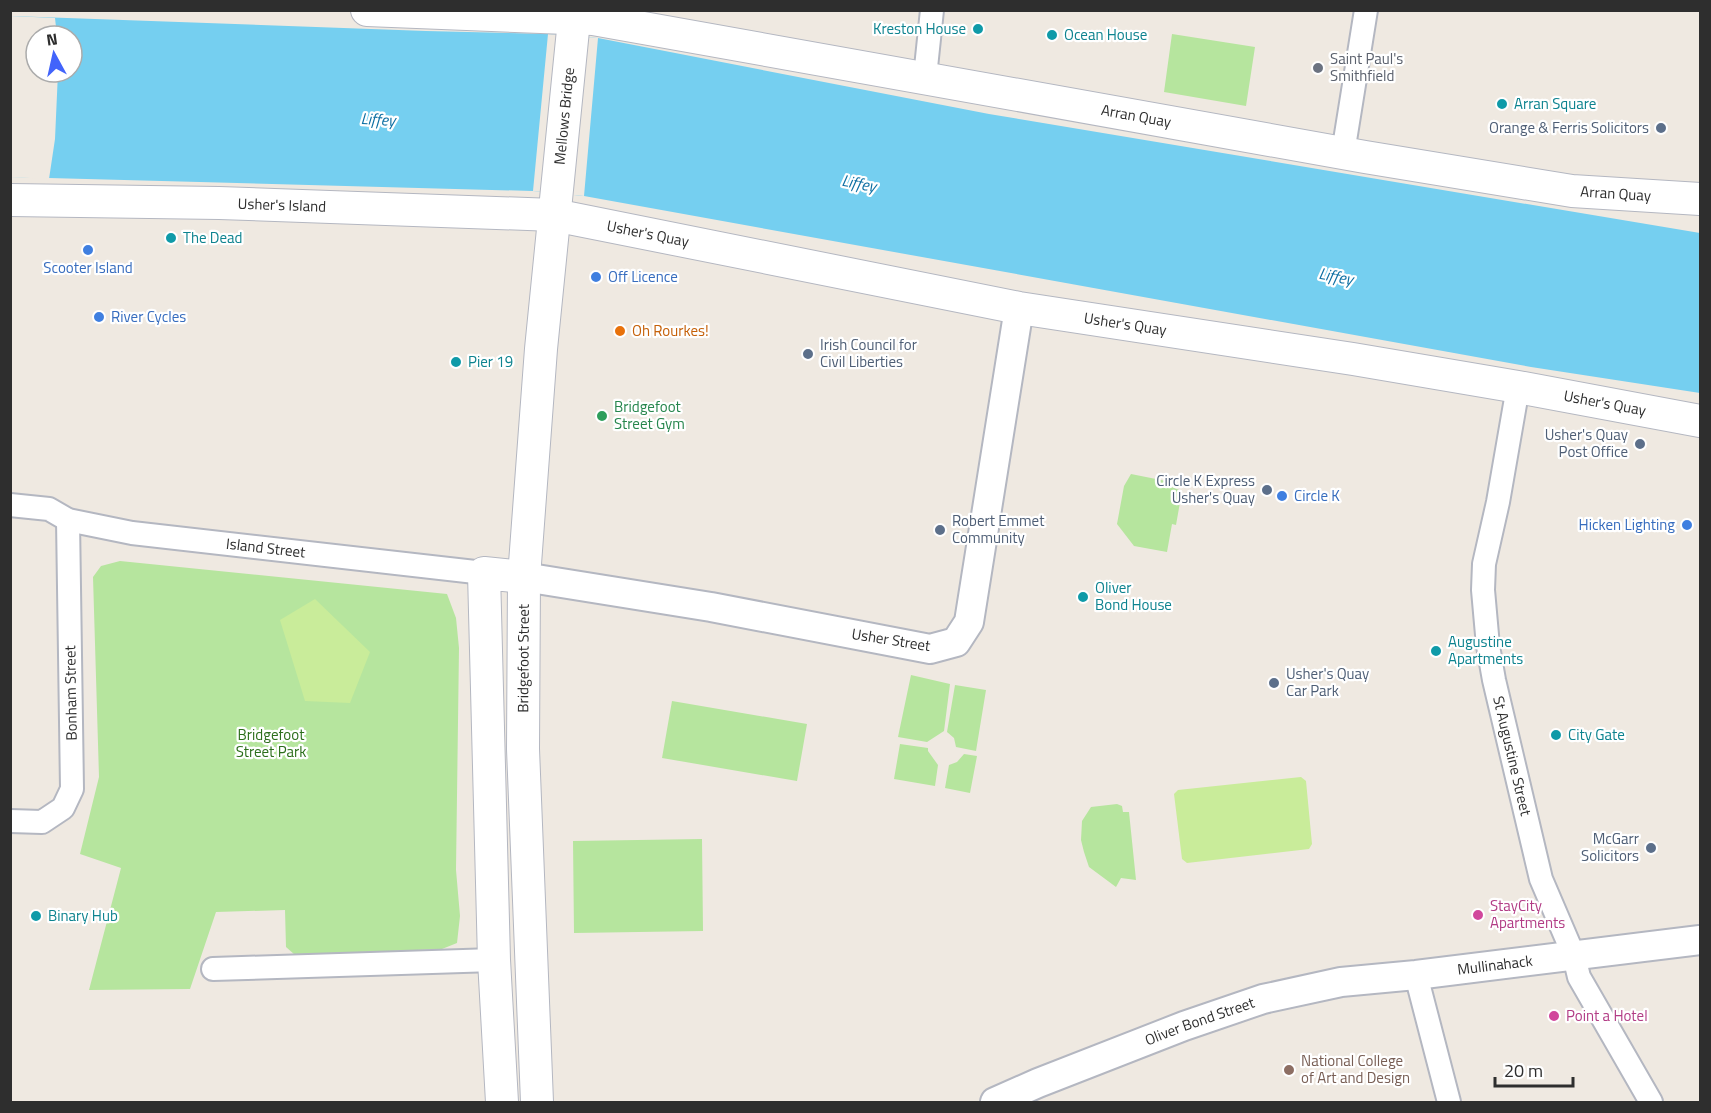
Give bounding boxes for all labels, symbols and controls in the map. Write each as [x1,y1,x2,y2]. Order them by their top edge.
place label: Kreston House [873,17,966,40]
marker: Kreston House [971,22,985,36]
place label: Ocean House [1064,23,1147,46]
north arrow [24,24,84,84]
text: N [45,26,59,52]
marker: Ocean House [1045,28,1059,42]
place label: Saint Paul's Smithfield [1330,47,1403,87]
marker: Saint Paul's Smithfield [1311,61,1325,75]
street label: Mellows Bridge [548,66,580,166]
place label: Arran Square [1514,92,1596,115]
marker: Arran Square [1495,97,1509,111]
street label: Arran Quay [1099,98,1173,133]
water label: Liffey [360,106,398,132]
place label: Orange & Ferris Solicitors [1489,116,1649,139]
marker: Orange & Ferris Solicitors [1654,121,1668,135]
water label: Liffey [840,168,880,198]
street label: Arran Quay [1580,180,1652,207]
street label: Usher's Island [237,192,327,218]
street label: Usher's Quay [605,214,691,253]
place label: The Dead [183,226,243,249]
marker: The Dead [164,231,178,245]
marker: Scooter Island [81,243,95,257]
place label: Scooter Island [43,256,133,279]
water label: Liffey [1317,261,1357,291]
place label: Off Licence [608,265,678,288]
marker: Off Licence [589,270,603,284]
place label: River Cycles [111,305,186,328]
street label: Usher's Quay [1082,306,1168,341]
marker: River Cycles [92,310,106,324]
place label: Oh Rourkes! [632,319,709,342]
marker: Oh Rourkes! [613,324,627,338]
place label: Irish Council for Civil Liberties [820,333,917,373]
marker: Irish Council for Civil Liberties [801,347,815,361]
place label: Pier 19 [468,350,513,373]
marker: Pier 19 [449,355,463,369]
street label: Usher's Quay [1562,384,1648,422]
place label: Bridgefoot Street Gym [614,395,685,435]
marker: Bridgefoot Street Gym [595,409,609,423]
place label: Usher's Quay Post Office [1545,423,1628,463]
marker: Usher's Quay Post Office [1633,437,1647,451]
place label: Circle K Express Usher's Quay [1156,469,1255,509]
marker: Circle K Express Usher's Quay [1260,483,1274,497]
place label: Circle K [1294,484,1340,507]
marker: Circle K [1275,489,1289,503]
place label: Robert Emmet Community [952,509,1045,549]
place label: Hicken Lighting [1579,513,1675,536]
marker: Hicken Lighting [1680,518,1694,532]
marker: Robert Emmet Community [933,523,947,537]
street label: Island Street [225,532,307,564]
place label: Oliver Bond House [1095,576,1172,616]
marker: Oliver Bond House [1076,590,1090,604]
street label: Bridgefoot Street [511,603,535,713]
street label: Usher Street [850,622,933,657]
place label: Augustine Apartments [1448,630,1523,670]
street label: Bonham Street [58,644,83,741]
marker: Augustine Apartments [1429,644,1443,658]
place label: Usher's Quay Car Park [1286,662,1369,702]
marker: Usher's Quay Car Park [1267,676,1281,690]
street label: St Augustine Street [1487,694,1538,819]
park label: Bridgefoot Street Park [236,723,306,763]
place label: City Gate [1568,723,1625,746]
marker: City Gate [1549,728,1563,742]
place label: McGarr Solicitors [1581,827,1639,867]
marker: McGarr Solicitors [1644,841,1658,855]
place label: StayCity Apartments [1490,894,1565,934]
place label: Binary Hub [48,904,118,927]
marker: StayCity Apartments [1471,908,1485,922]
marker: Binary Hub [29,909,43,923]
street label: Mullinahack [1456,949,1534,981]
street label: Oliver Bond Street [1141,991,1258,1051]
place label: Point a Hotel [1566,1004,1648,1027]
marker: Point a Hotel [1547,1009,1561,1023]
place label: National College of Art and Design [1301,1049,1410,1089]
scale bar [1495,1050,1573,1088]
text: 20 m [1504,1057,1543,1084]
marker: National College of Art and Design [1282,1063,1296,1077]

